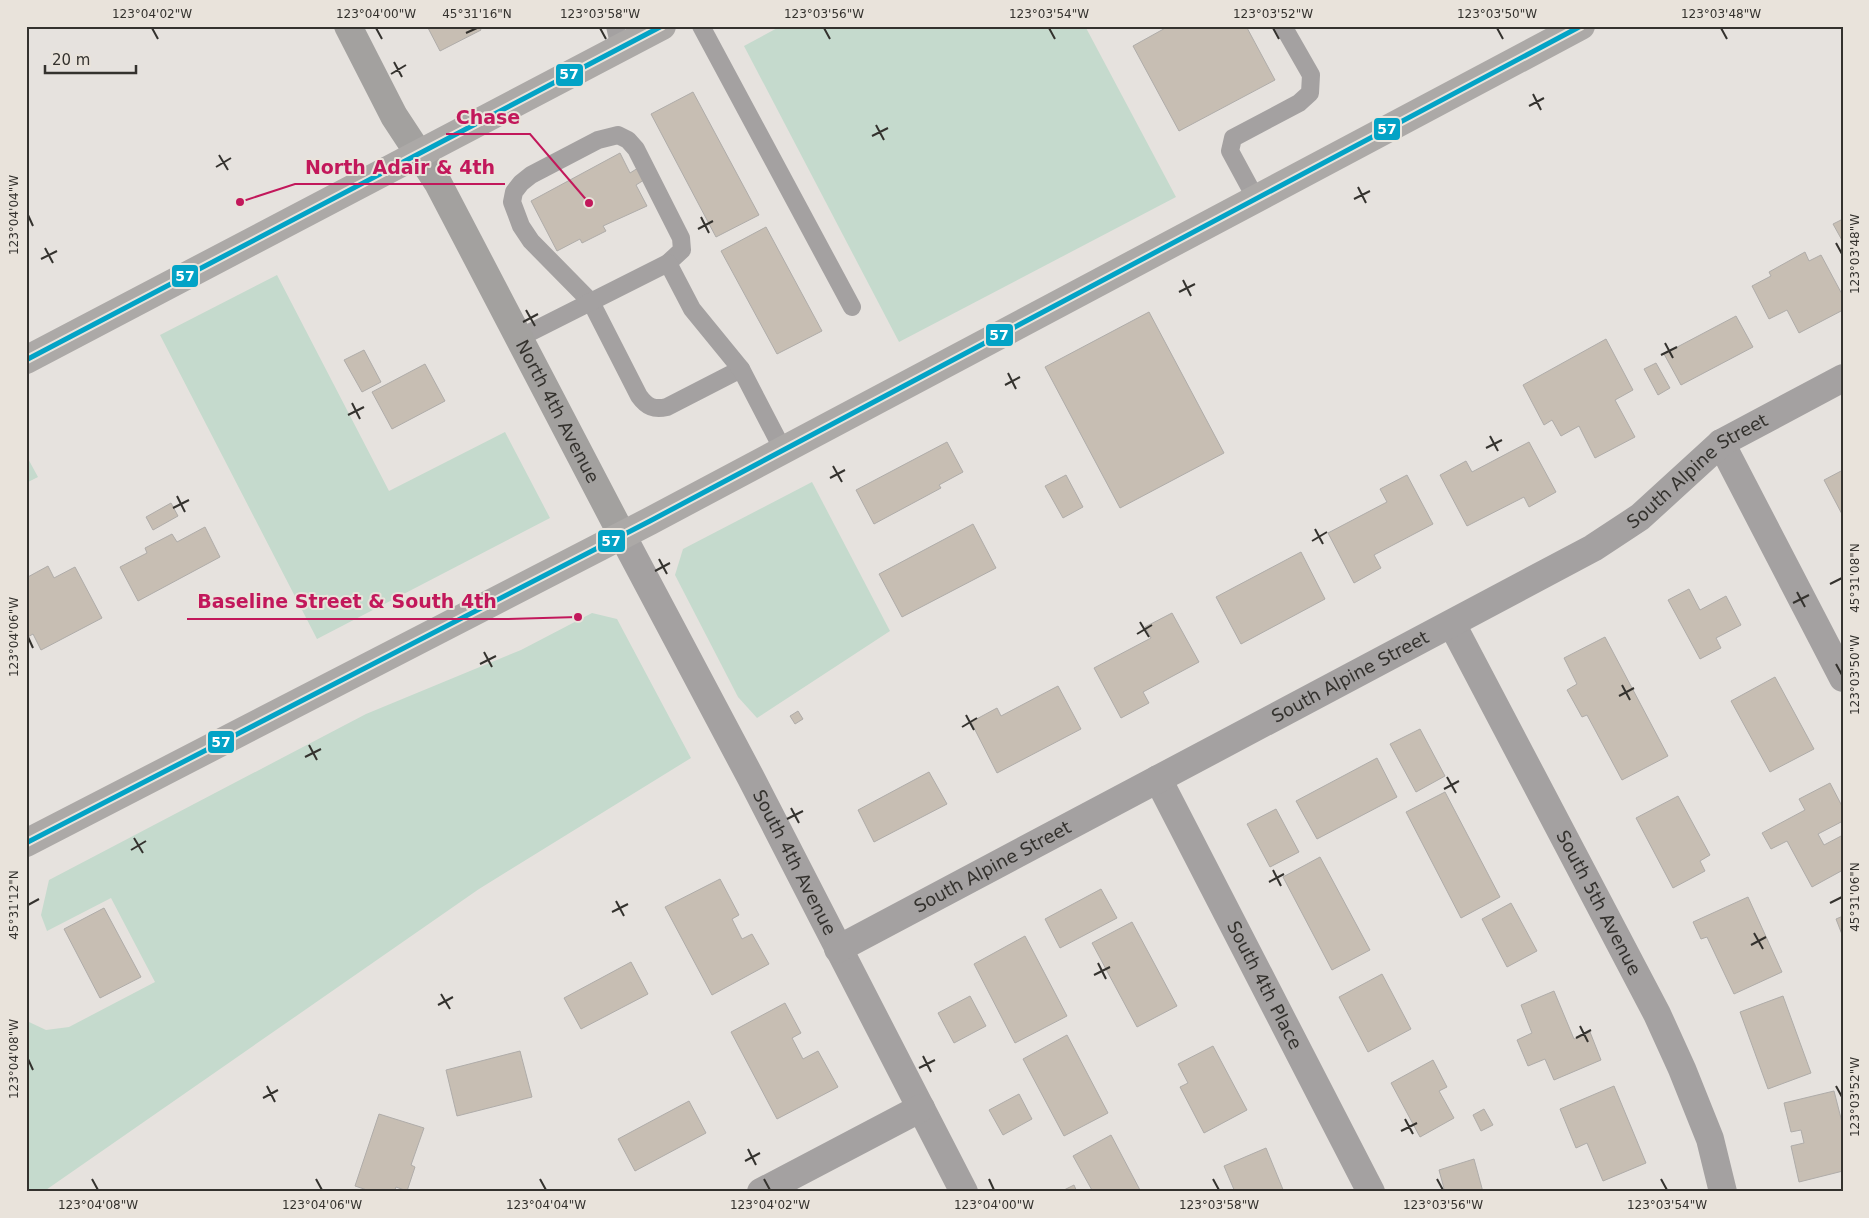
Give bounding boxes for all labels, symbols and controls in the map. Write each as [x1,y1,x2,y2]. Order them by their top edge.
text: 123°04'02"W [112,7,192,21]
text: 123°04'00"W [336,7,416,21]
text: 45°31'16"N [442,7,512,21]
text: 123°03'58"W [560,7,640,21]
text: 123°03'56"W [784,7,864,21]
text: 123°03'54"W [1009,7,1089,21]
text: 123°03'52"W [1233,7,1313,21]
text: 123°03'50"W [1457,7,1537,21]
text: 123°03'48"W [1681,7,1761,21]
scale bar [45,42,136,74]
text: 20 m [52,51,90,69]
line badge: 57 [555,63,584,87]
text: 57 [559,66,579,82]
callout: Chase [446,100,530,134]
text: Chase [456,106,520,128]
line badge: 57 [1373,117,1401,141]
text: 57 [1377,121,1397,137]
callout: North Adair & 4th [295,150,505,184]
text: North Adair & 4th [305,156,495,178]
text: 123°04'04"W [7,175,21,255]
text: 123°03'48"W [1848,214,1862,294]
line badge: 57 [171,264,199,288]
text: 57 [175,268,195,284]
line badge: 57 [985,323,1014,347]
text: 57 [989,327,1009,343]
street label: North 4th Avenue [512,336,604,486]
street label: South Alpine Street [1623,409,1771,533]
line badge: 57 [597,529,626,553]
text: 57 [601,533,621,549]
text: 45°31'08"N [1848,543,1862,613]
callout: Baseline Street & South 4th [187,585,507,619]
text: Baseline Street & South 4th [197,590,497,612]
text: 123°04'06"W [7,597,21,677]
street label: South Alpine Street [1268,626,1432,727]
text: 123°03'50"W [1848,635,1862,715]
line badge: 57 [207,730,235,754]
text: 57 [211,734,231,750]
street label: South 4th Avenue [749,786,841,938]
street label: South Alpine Street [910,816,1074,917]
street label: South 5th Avenue [1552,827,1646,979]
text: 45°31'06"N [1848,862,1862,932]
text: 45°31'12"N [7,870,21,940]
street label: South 4th Place [1223,917,1307,1053]
text: 123°04'08"W [7,1019,21,1099]
text: 123°03'52"W [1848,1057,1862,1137]
text: 123°04'08"W [58,1198,138,1212]
text: 123°04'06"W [282,1198,362,1212]
text: 123°04'04"W [506,1198,586,1212]
text: 123°04'02"W [730,1198,810,1212]
text: 123°04'00"W [954,1198,1034,1212]
text: 123°03'58"W [1179,1198,1259,1212]
text: 123°03'56"W [1403,1198,1483,1212]
text: 123°03'54"W [1627,1198,1707,1212]

